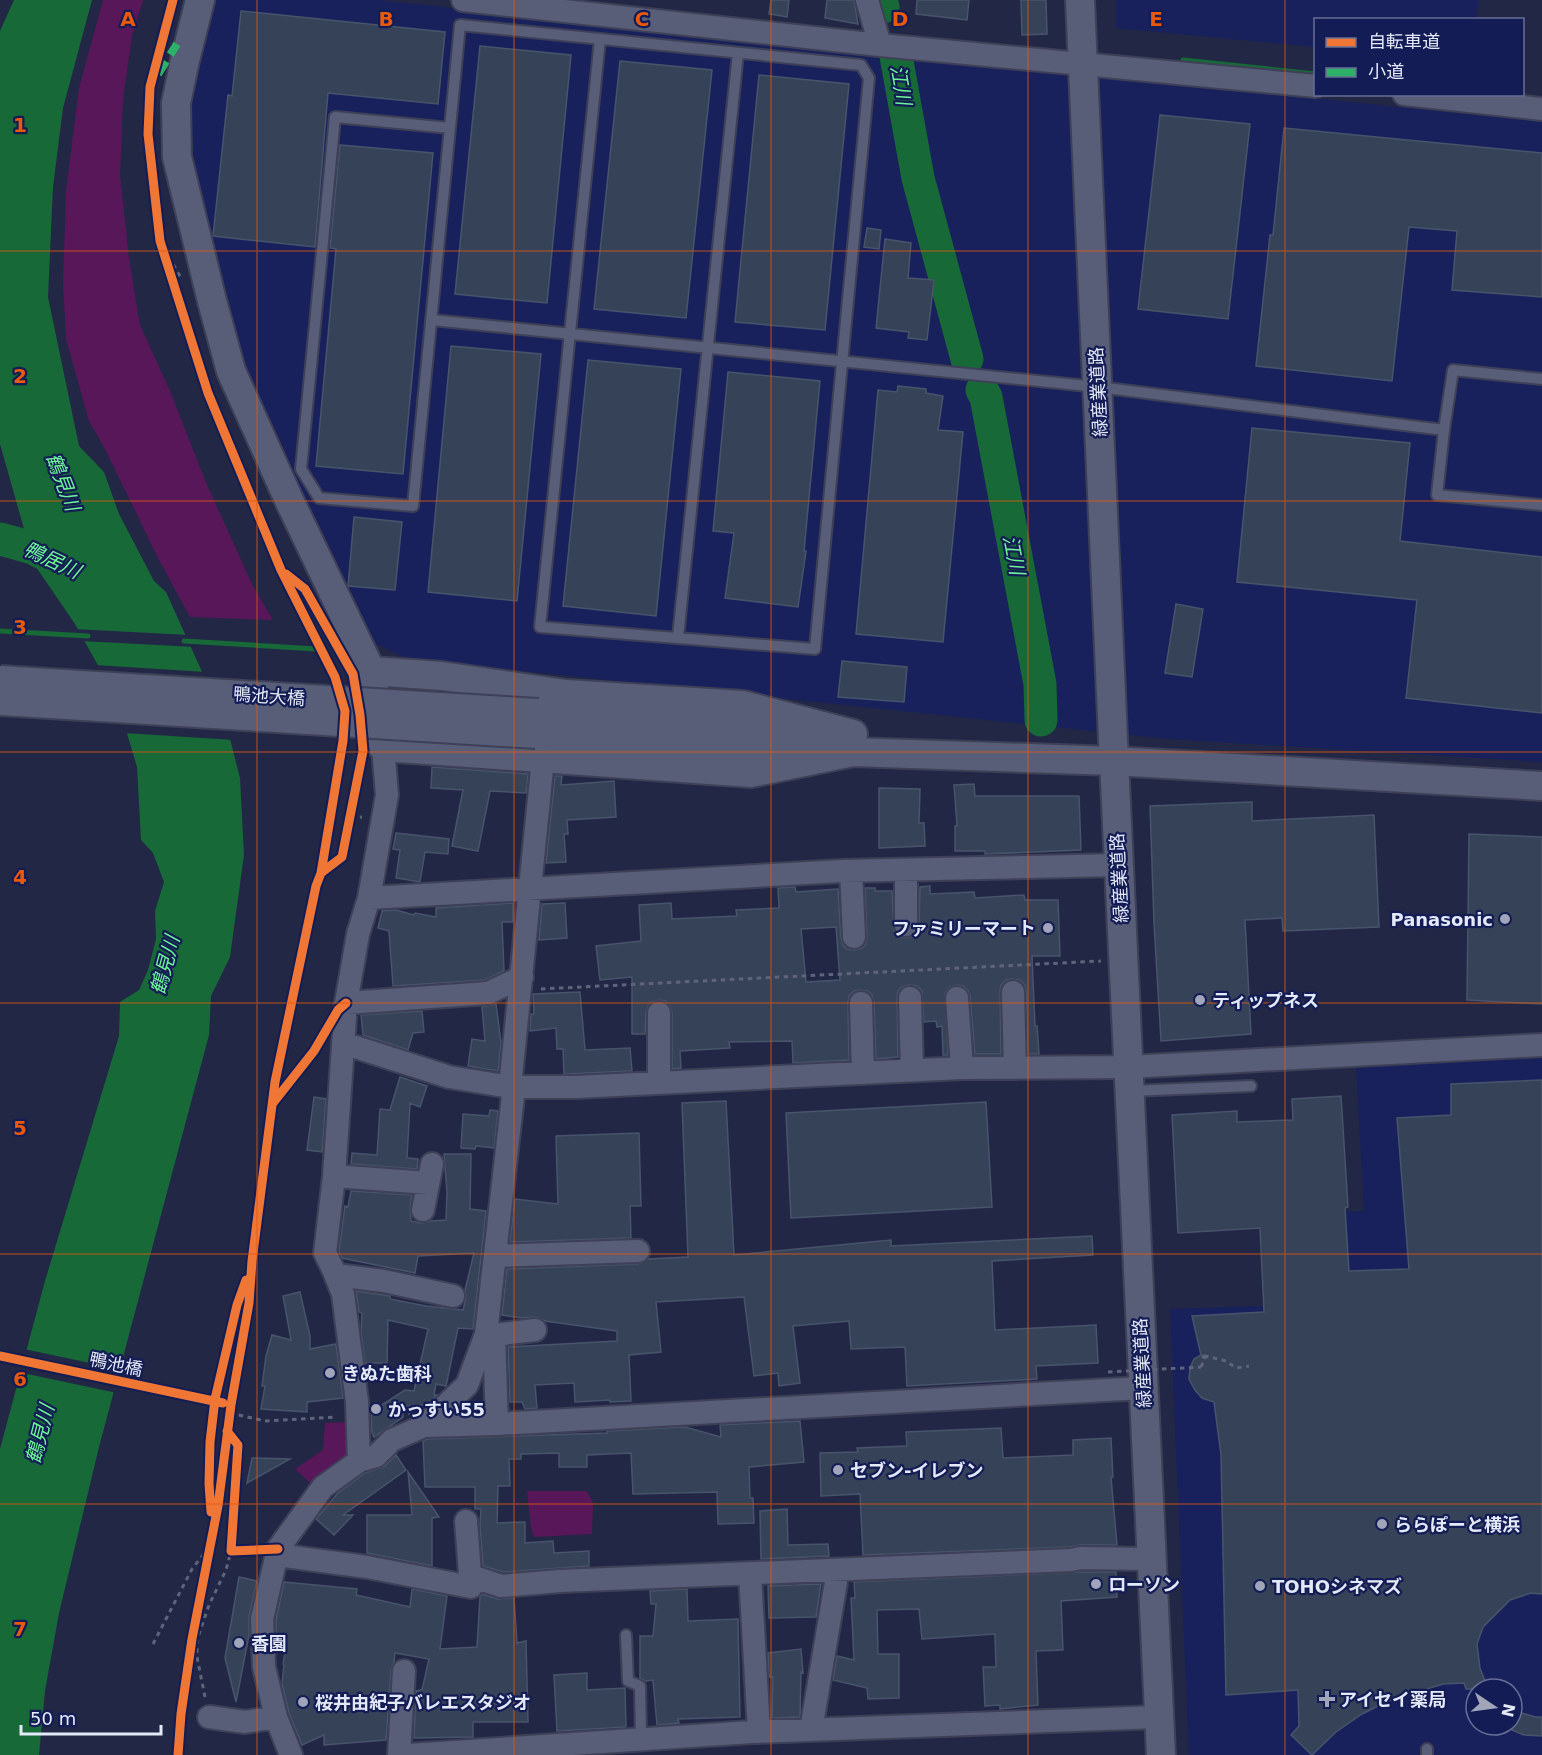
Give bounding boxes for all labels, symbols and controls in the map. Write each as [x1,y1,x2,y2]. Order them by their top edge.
text: A [120,7,136,31]
text: B [378,7,394,31]
text: C [635,7,649,31]
text: D [892,7,908,31]
text: E [1149,7,1163,31]
legend [1314,18,1524,96]
text: 自転車道 [1368,31,1440,52]
text: 小道 [1368,61,1404,82]
water label: 江川 [886,63,917,109]
text: 1 [13,113,27,137]
street label: 緑産業道路 [1085,347,1111,437]
text: 2 [13,364,27,388]
water label: 鶴見川 [41,450,86,516]
water label: 江川 [998,533,1030,579]
water label: 鴨居川 [20,536,86,584]
text: 3 [13,615,27,639]
street label: 鴨池大橋 [232,683,306,709]
street label: 緑産業道路 [1106,833,1132,923]
text: 4 [13,865,27,889]
place label: Panasonic [1390,909,1493,930]
marker: Panasonic [1498,912,1512,926]
place label: ファミリーマート [892,918,1036,939]
marker: ファミリーマート [1041,921,1055,935]
water label: 鶴見川 [146,931,185,997]
place label: ティップネス [1212,990,1319,1011]
marker: ティップネス [1193,993,1207,1007]
text: 5 [13,1116,27,1140]
street label: 緑産業道路 [1129,1318,1155,1408]
street label: 鴨池橋 [87,1348,145,1380]
place label: きぬた歯科 [342,1363,432,1384]
marker: きぬた歯科 [323,1366,337,1380]
text: 6 [13,1367,27,1391]
place label: かっすい55 [388,1399,485,1420]
water label: 鶴見川 [21,1400,59,1466]
marker: かっすい55 [369,1402,383,1416]
place label: セブン-イレブン [850,1460,983,1481]
marker: セブン-イレブン [831,1463,845,1477]
place label: ららぽーと横浜 [1394,1514,1520,1535]
marker: ららぽーと横浜 [1375,1517,1389,1531]
place label: ローソン [1108,1574,1180,1595]
place label: TOHOシネマズ [1272,1576,1402,1597]
marker: ローソン [1089,1577,1103,1591]
marker: TOHOシネマズ [1253,1579,1267,1593]
text: 7 [13,1617,27,1641]
place label: 香園 [251,1633,287,1654]
marker: 香園 [232,1636,246,1650]
north arrow [1464,1677,1524,1737]
place label: アイセイ薬局 [1339,1689,1446,1710]
place label: 桜井由紀子バレエスタジオ [315,1692,531,1713]
marker: アイセイ薬局 [1320,1692,1334,1706]
marker: 桜井由紀子バレエスタジオ [296,1695,310,1709]
scale bar [21,1698,160,1736]
text: N [1497,1702,1519,1719]
text: 50 m [30,1708,76,1729]

